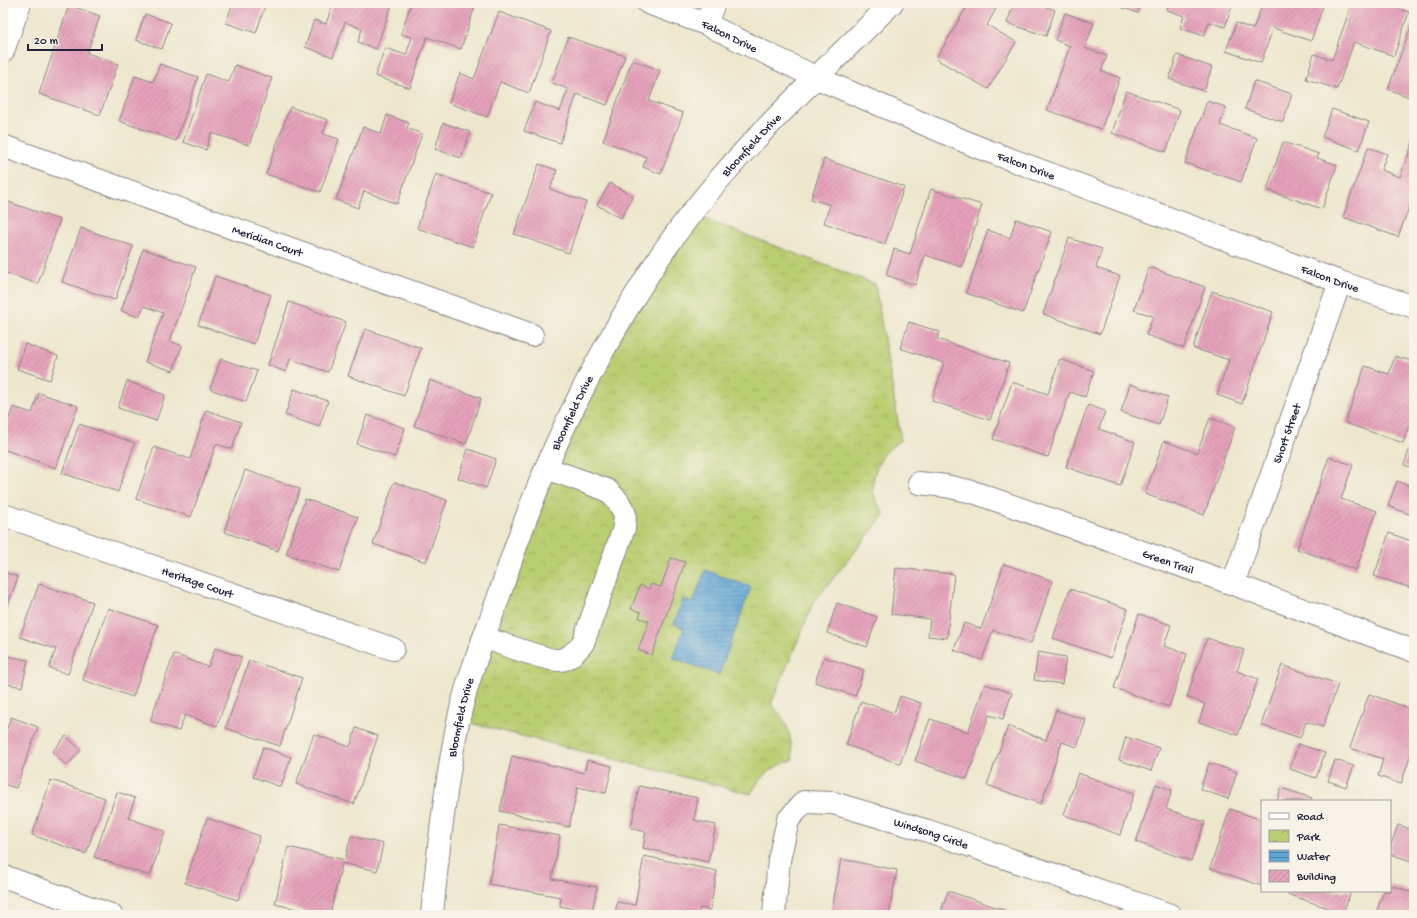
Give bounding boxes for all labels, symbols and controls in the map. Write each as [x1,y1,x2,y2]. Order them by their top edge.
street label: Falcon Drive [698,18,760,57]
scale bar [28,26,102,52]
text: 20 m [34,35,59,49]
street label: Bloomfield Drive [719,111,786,181]
street label: Falcon Drive [994,150,1057,185]
street label: Meridian Court [230,223,305,262]
street label: Falcon Drive [1298,263,1361,297]
street label: Bloomfield Drive [549,373,598,454]
street label: Short Street [1271,401,1306,466]
street label: Green Trail [1140,547,1196,579]
street label: Heritage Court [159,565,236,603]
street label: Bloomfield Drive [446,676,479,759]
legend [1261,800,1391,892]
text: Road [1297,811,1324,825]
street label: Windsong Circle [892,816,971,854]
text: Park [1296,831,1322,845]
text: Water [1297,851,1331,865]
text: Building [1296,871,1336,885]

